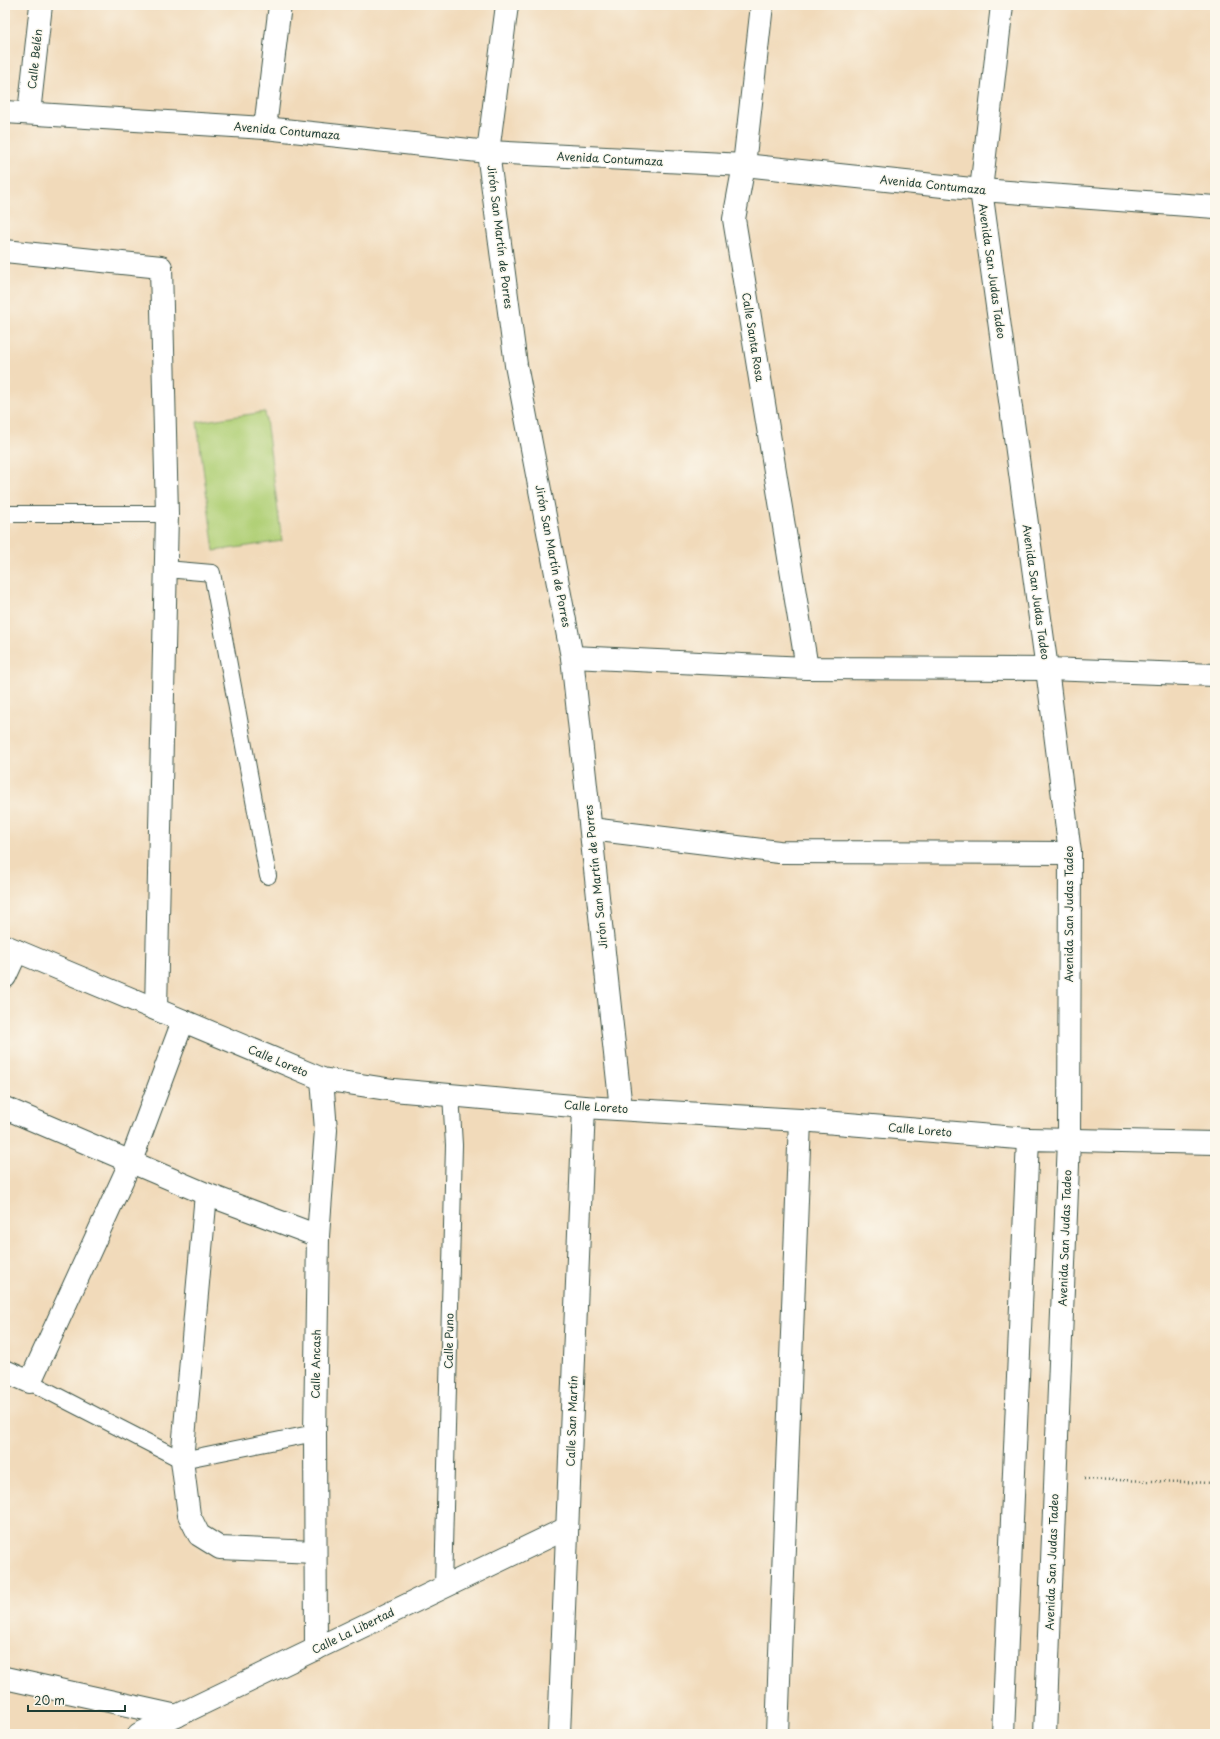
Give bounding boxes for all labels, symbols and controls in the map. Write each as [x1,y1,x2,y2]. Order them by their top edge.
street label: Calle Belén [23,28,46,90]
street label: Avenida Contumaza [233,117,341,144]
street label: Avenida Contumaza [556,147,664,170]
street label: Jirón San Martín de Porres [483,164,518,310]
street label: Avenida Contumaza [879,170,987,199]
street label: Avenida San Judas Tadeo [975,202,1010,340]
street label: Calle Santa Rosa [738,291,769,383]
street label: Jirón San Martín de Porres [531,483,576,629]
street label: Avenida San Judas Tadeo [1019,523,1054,661]
street label: Jirón San Martín de Porres [579,804,612,950]
street label: Avenida San Judas Tadeo [1060,846,1077,982]
street label: Calle Loreto [245,1040,311,1081]
street label: Calle Loreto [563,1096,629,1117]
street label: Calle Loreto [887,1118,953,1141]
street label: Avenida San Judas Tadeo [1054,1169,1075,1307]
street label: Calle Puno [440,1313,457,1369]
street label: Calle Ancash [306,1329,325,1399]
street label: Calle San Martín [561,1375,582,1467]
street label: Avenida San Judas Tadeo [1041,1493,1062,1631]
street label: Calle La Libertad [309,1603,397,1658]
scale bar [28,1687,125,1713]
text: 20 m [34,1691,65,1709]

